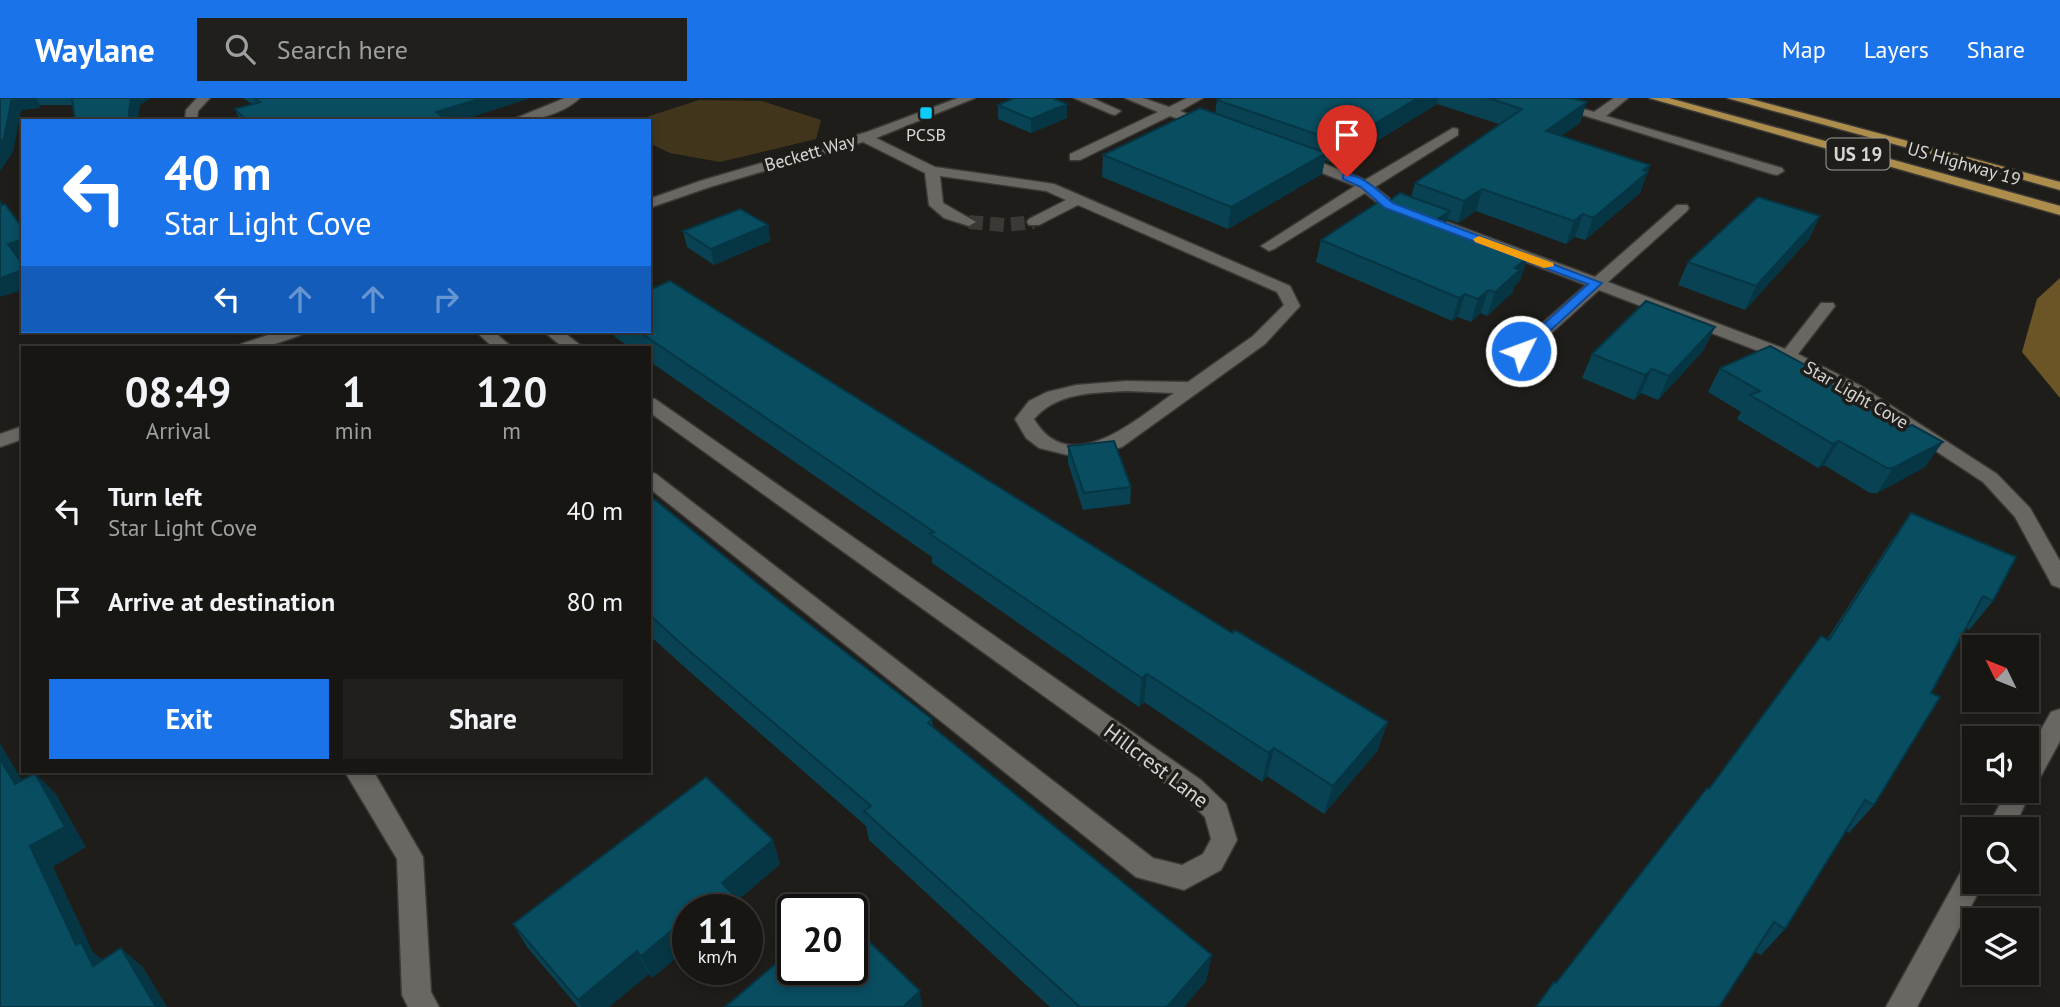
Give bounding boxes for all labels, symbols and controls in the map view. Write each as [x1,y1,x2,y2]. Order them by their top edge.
search box [197,18,687,81]
text: Waylane [35,28,155,71]
icon: search [221,30,259,68]
text: Search here [277,33,408,66]
text: Map [1782,34,1826,65]
text: Layers [1864,34,1929,65]
text: Share [1967,34,2025,65]
marker: PCSB [918,105,934,121]
pin [1317,105,1377,177]
icon: arrive [1328,116,1366,154]
place label: PCSB [906,123,946,146]
street label: Beckett Way [762,128,858,176]
street label: US Highway 19 [1905,136,2023,191]
road number: US 19 [1826,138,1890,170]
text: 40 m [164,140,271,204]
icon: left [49,147,140,238]
text: Star Light Cove [164,202,372,244]
icon: left [208,280,246,318]
icon: ahead [281,280,319,318]
icon: ahead [354,280,392,318]
icon: right [427,280,465,318]
position arrow [1484,314,1558,388]
street label: Star Light Cove [1800,355,1913,434]
text: 08:49 [125,364,231,419]
text: 1 [342,364,365,419]
text: 120 [476,364,547,419]
text: Arrival [146,416,210,445]
text: min [335,416,372,445]
text: m [502,416,521,445]
text: Turn left [108,480,202,513]
icon: left [49,492,87,530]
text: 40 m [567,494,623,527]
text: Star Light Cove [108,513,257,542]
icon: arrive [49,583,87,621]
text: Arrive at destination [108,585,335,618]
text: 80 m [567,585,623,618]
north arrow [1962,635,2039,712]
map controls [1962,635,2039,985]
button: Exit [49,679,329,759]
button: Share [343,679,623,759]
street label: Hillcrest Lane [1099,718,1214,814]
button: sound [1962,726,2039,803]
button: search [1962,817,2039,894]
speed limit sign: 20 [777,894,868,985]
text: 11 [698,907,737,953]
button: layers [1962,908,2039,985]
text: km/h [698,945,737,968]

